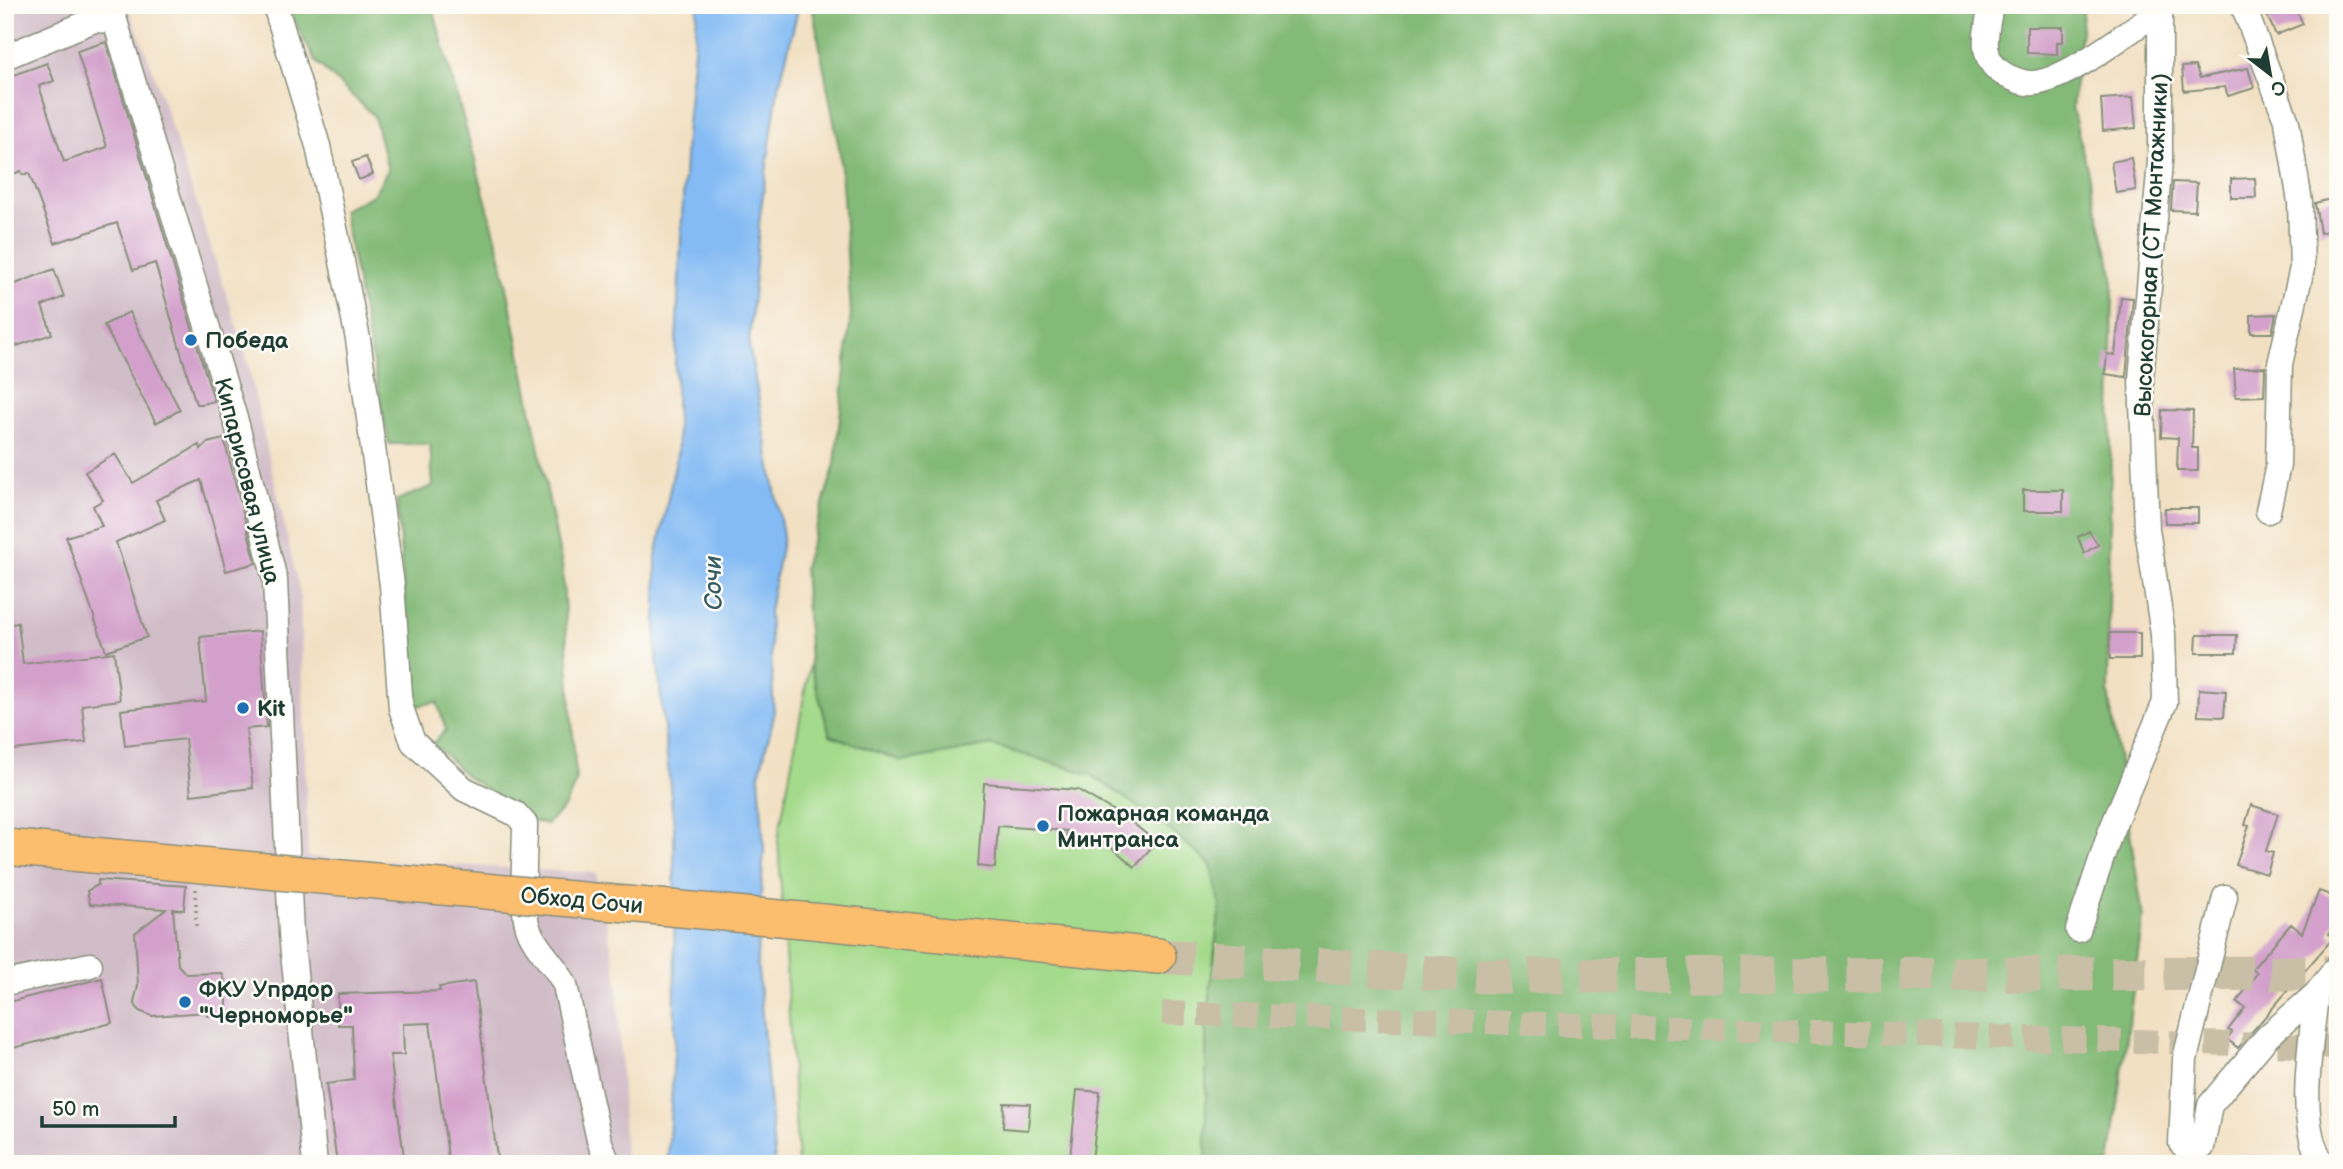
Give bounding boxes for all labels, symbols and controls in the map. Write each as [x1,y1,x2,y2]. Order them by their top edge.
north arrow [2234,38,2304,108]
street label: Высокогорная (СТ Монтажники) [2129,72,2175,418]
text: С [2266,74,2290,101]
place label: Победа [205,327,289,355]
marker: Победа [183,332,199,348]
street label: Кипарисовая улица [208,375,286,588]
water label: Сочи [699,556,728,610]
place label: Kit [257,695,286,723]
marker: Kit [235,700,251,716]
place label: Пожарная команда Минтранса [1057,800,1270,854]
marker: Пожарная команда Минтранса [1035,818,1051,834]
street label: Обход Сочи [519,882,644,920]
place label: ФКУ Упрдор "Черноморье" [199,976,353,1030]
marker: ФКУ Упрдор "Черноморье" [177,994,193,1010]
scale bar [42,1085,175,1129]
text: 50 m [52,1097,99,1122]

